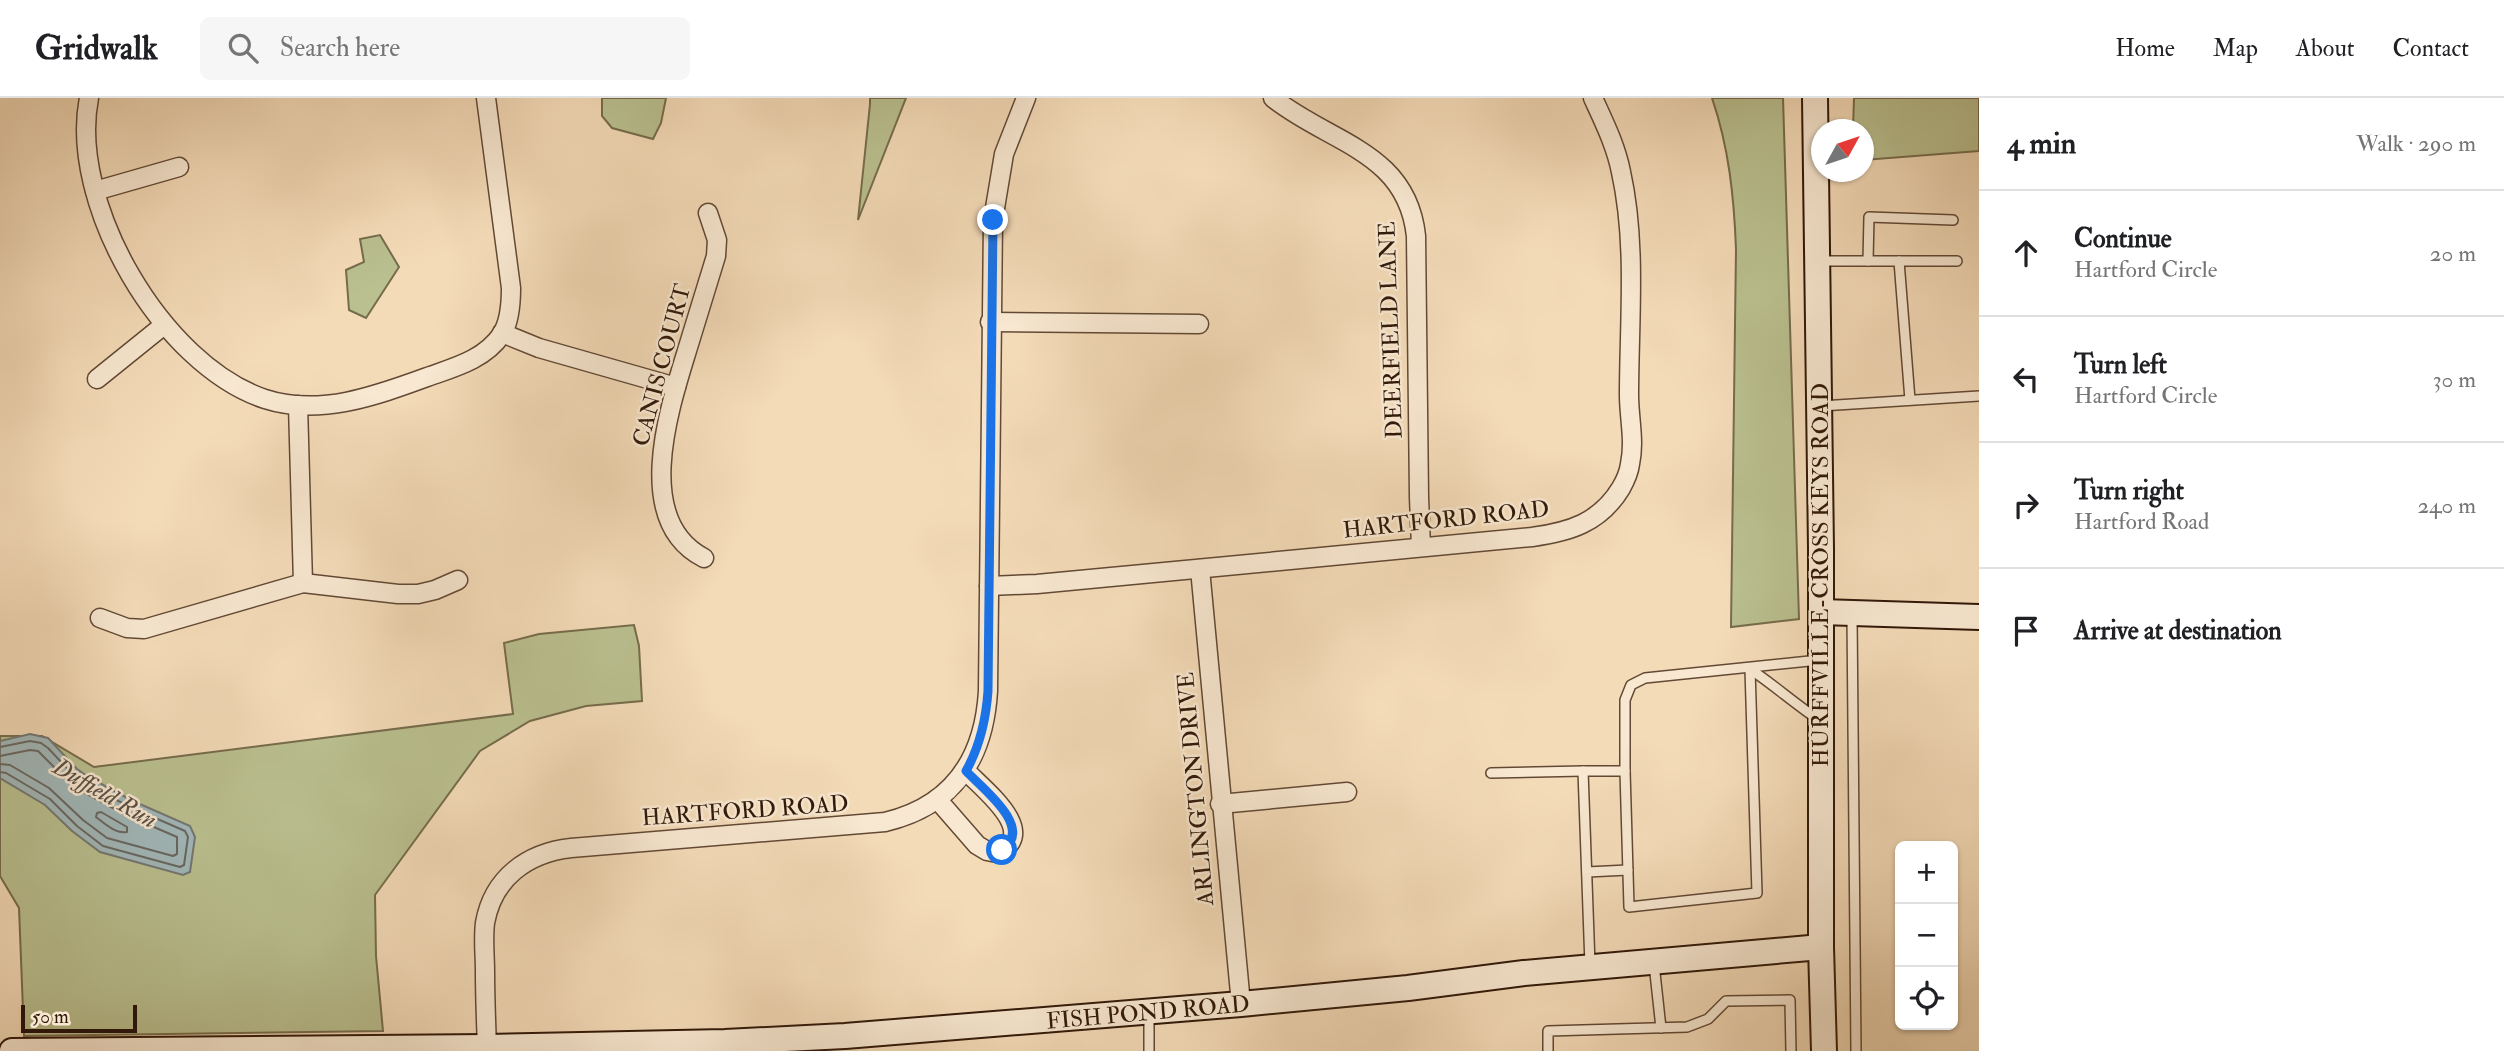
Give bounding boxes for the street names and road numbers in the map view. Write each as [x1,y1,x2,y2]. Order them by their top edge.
street label: DEERFIELD LANE [1372,221,1409,439]
street label: CANIS COURT [626,281,697,449]
street label: HURFFVILLE-CROSS KEYS ROAD [1806,383,1835,767]
street label: HARTFORD ROAD [1341,494,1551,545]
street label: ARLINGTON DRIVE [1171,671,1220,908]
street label: HARTFORD ROAD [641,789,849,832]
street label: FISH POND ROAD [1045,989,1251,1036]

